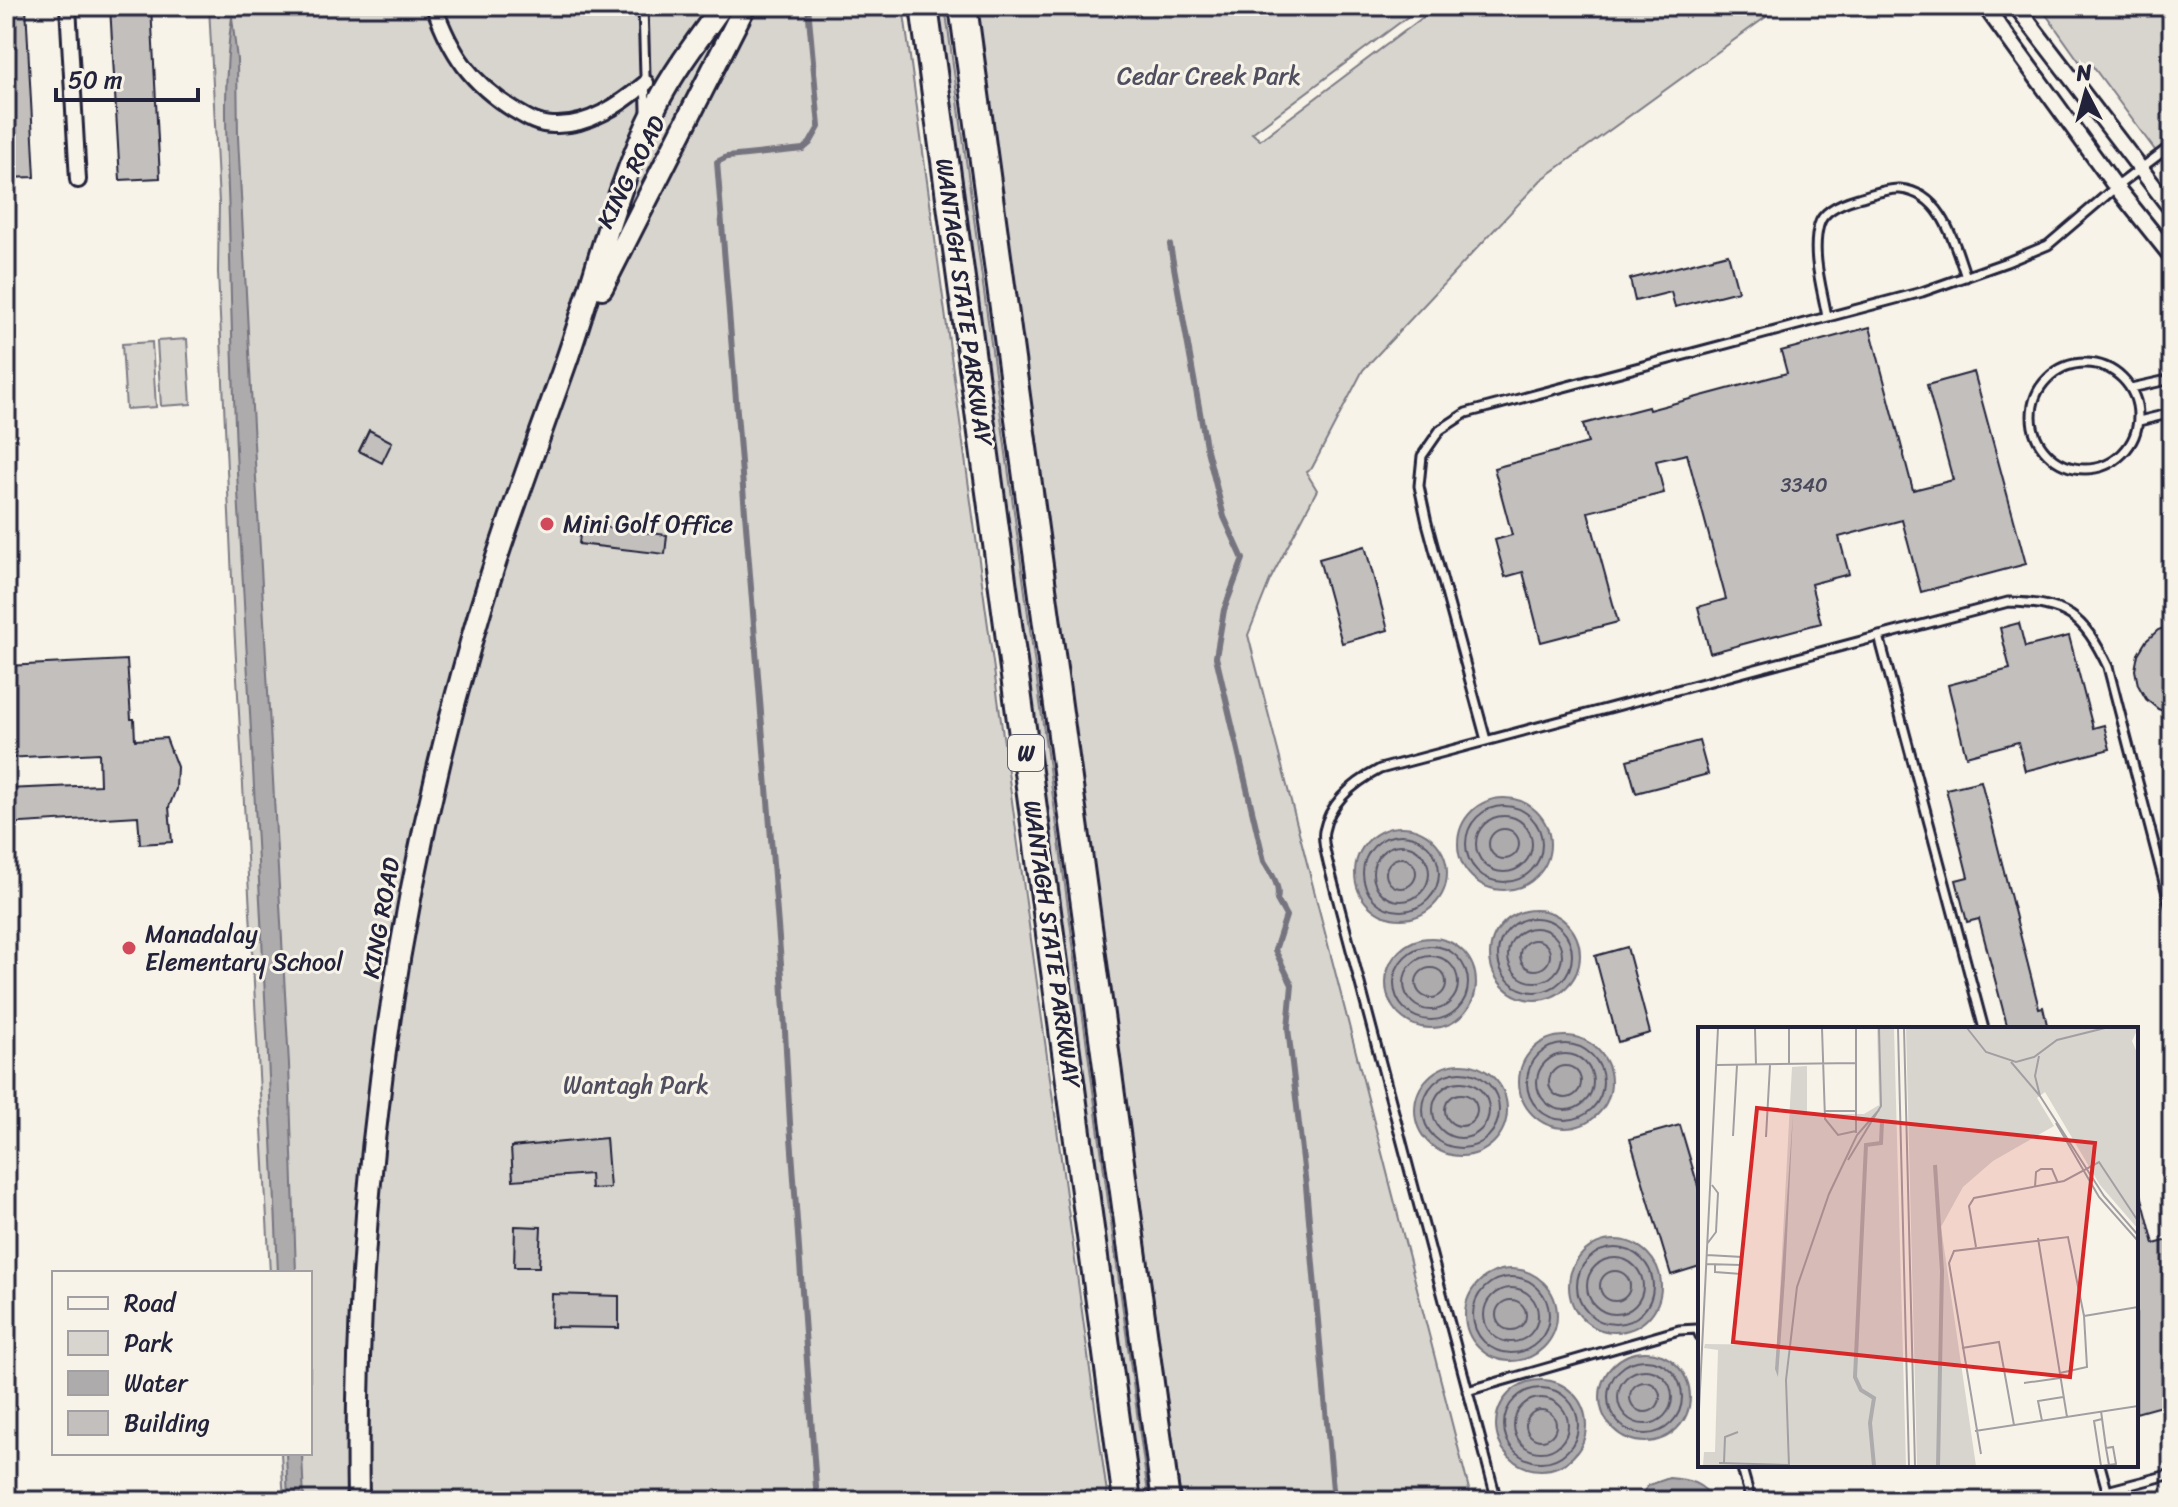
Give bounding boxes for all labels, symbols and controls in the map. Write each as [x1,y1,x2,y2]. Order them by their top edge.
scale bar [56,52,198,102]
north arrow [2046,52,2126,132]
text: N [2073,52,2094,93]
park label: Cedar Creek Park [1117,55,1301,97]
text: 50 m [68,59,123,101]
street label: KING ROAD [585,107,678,236]
street label: WANTAGH STATE PARKWAY [923,156,1005,450]
house number: 3340 [1780,468,1828,503]
place label: Mini Golf Office [563,503,733,545]
marker: Mini Golf Office [538,515,556,533]
road number: W [1008,735,1044,771]
street label: WANTAGH STATE PARKWAY [1011,798,1093,1092]
street label: KING ROAD [350,854,412,982]
place label: Manadalay Elementary School [145,913,344,983]
marker: Manadalay Elementary School [120,939,138,957]
inset map [1698,1027,2138,1467]
park label: Wantagh Park [563,1064,709,1106]
legend [52,1271,312,1455]
text: Road [124,1282,178,1324]
text: Park [124,1322,173,1364]
text: Water [124,1362,189,1404]
text: Building [124,1402,210,1444]

